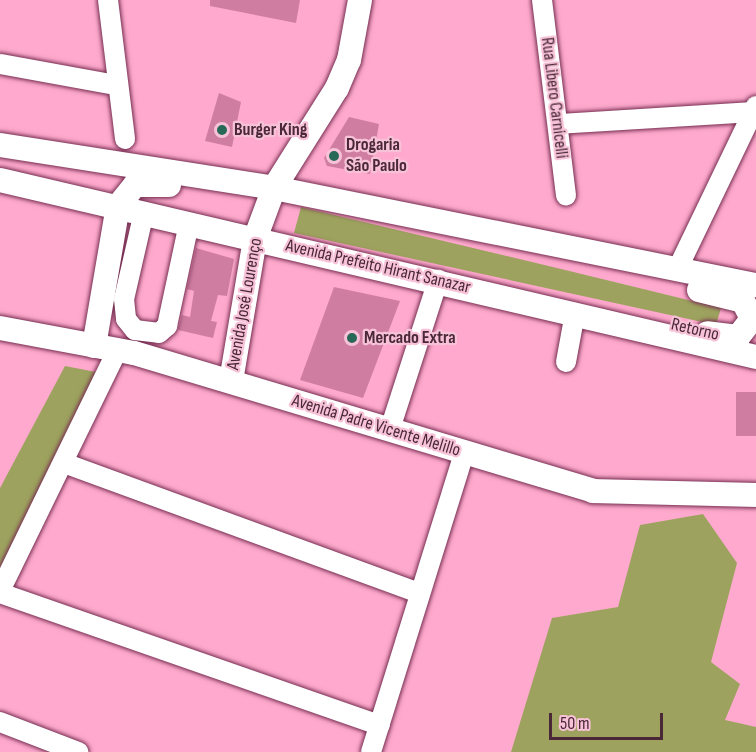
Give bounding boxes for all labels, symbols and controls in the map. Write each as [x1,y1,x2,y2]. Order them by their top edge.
street label: Rua Libero Carnicelli [536,36,572,160]
place label: Burger King [234,119,307,141]
marker: Burger King [215,123,229,137]
place label: Drogaria São Paulo [346,135,407,178]
marker: Drogaria São Paulo [327,149,341,163]
street label: Avenida Prefeito Hirant Sanazar [284,235,472,299]
street label: Avenida José Lourenço [223,236,267,372]
street label: Retorno [669,314,721,346]
place label: Mercado Extra [364,327,456,349]
marker: Mercado Extra [345,331,359,345]
street label: Avenida Padre Vicente Melillo [289,390,463,462]
scale bar [552,701,666,739]
text: 50 m [560,713,590,734]

